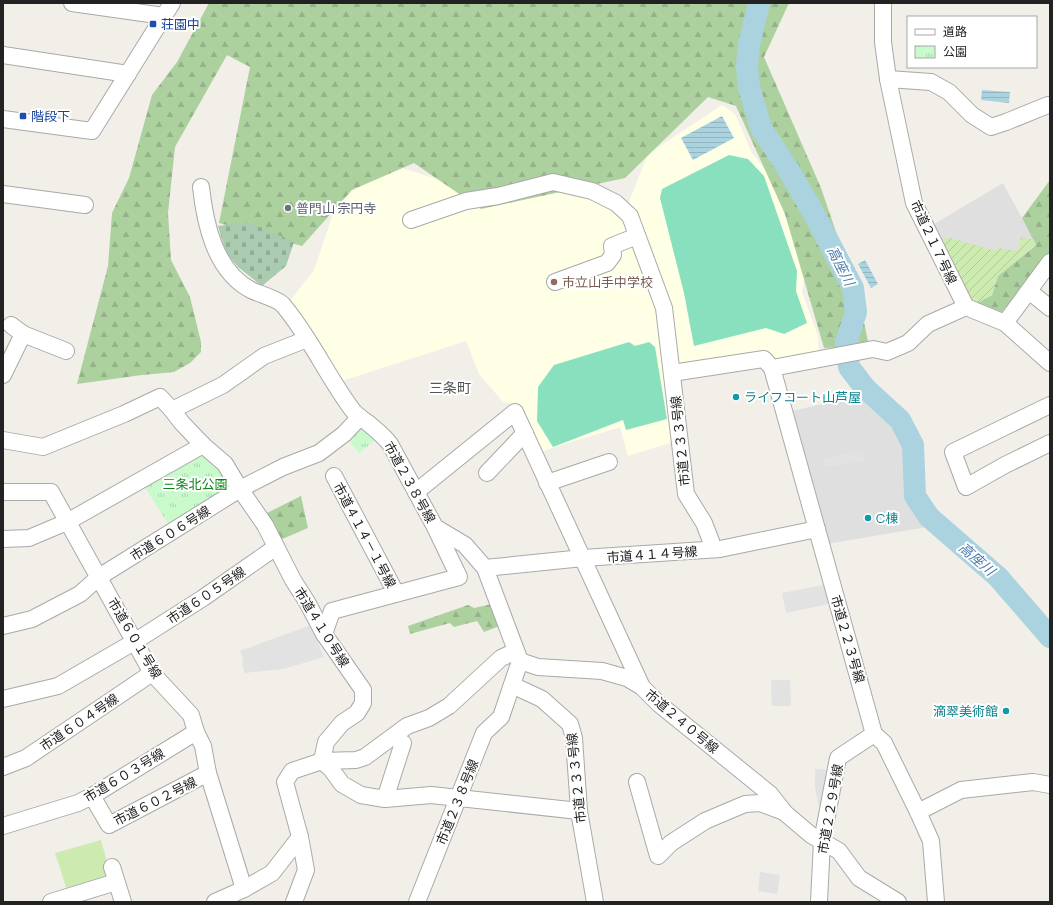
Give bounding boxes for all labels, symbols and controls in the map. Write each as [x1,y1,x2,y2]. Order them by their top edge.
place label: 荘園中 [161,15,200,33]
legend [907,16,1037,68]
marker: 荘園中 [148,19,158,29]
text: 道路 [943,23,967,40]
text: 公園 [943,43,967,60]
place label: 階段下 [31,107,70,125]
marker: 階段下 [18,111,28,121]
street label: 市道２１７号線 [907,197,961,287]
place label: 普門山 宗円寺 [296,199,377,217]
marker: 普門山 宗円寺 [283,203,293,213]
water label: 高座川 [823,243,860,291]
place label: 市立山手中学校 [562,273,653,291]
marker: 市立山手中学校 [549,277,559,287]
district label: 三条町 [429,378,471,397]
place label: ライフコート山芦屋 [744,388,861,406]
marker: ライフコート山芦屋 [731,392,741,402]
street label: 市道２３３号線 [666,395,694,487]
street label: 市道２３８号線 [380,438,440,526]
park label: 三条北公園 [162,475,228,493]
street label: 市道４１４－１号線 [330,479,400,591]
street label: 市道６０６号線 [127,501,213,565]
place label: C棟 [876,509,898,527]
marker: C棟 [863,513,873,523]
water label: 高座川 [955,538,1001,581]
street label: 市道４１４号線 [606,542,698,566]
street label: 市道６０５号線 [163,562,249,628]
street label: 市道４１０号線 [290,584,354,670]
street label: 市道２２３号線 [827,593,869,685]
street label: 市道６０１号線 [104,594,166,682]
street label: 市道２４０号線 [641,685,723,757]
street label: 市道６０４号線 [36,689,122,755]
place label: 滴翠美術館 [933,702,998,720]
marker: 滴翠美術館 [1001,706,1011,716]
street label: 市道２３３号線 [562,732,590,824]
street label: 市道６０３号線 [80,744,168,806]
street label: 市道２３８号線 [432,756,482,848]
street label: 市道２２９号線 [813,763,847,855]
street label: 市道６０２号線 [110,772,200,830]

